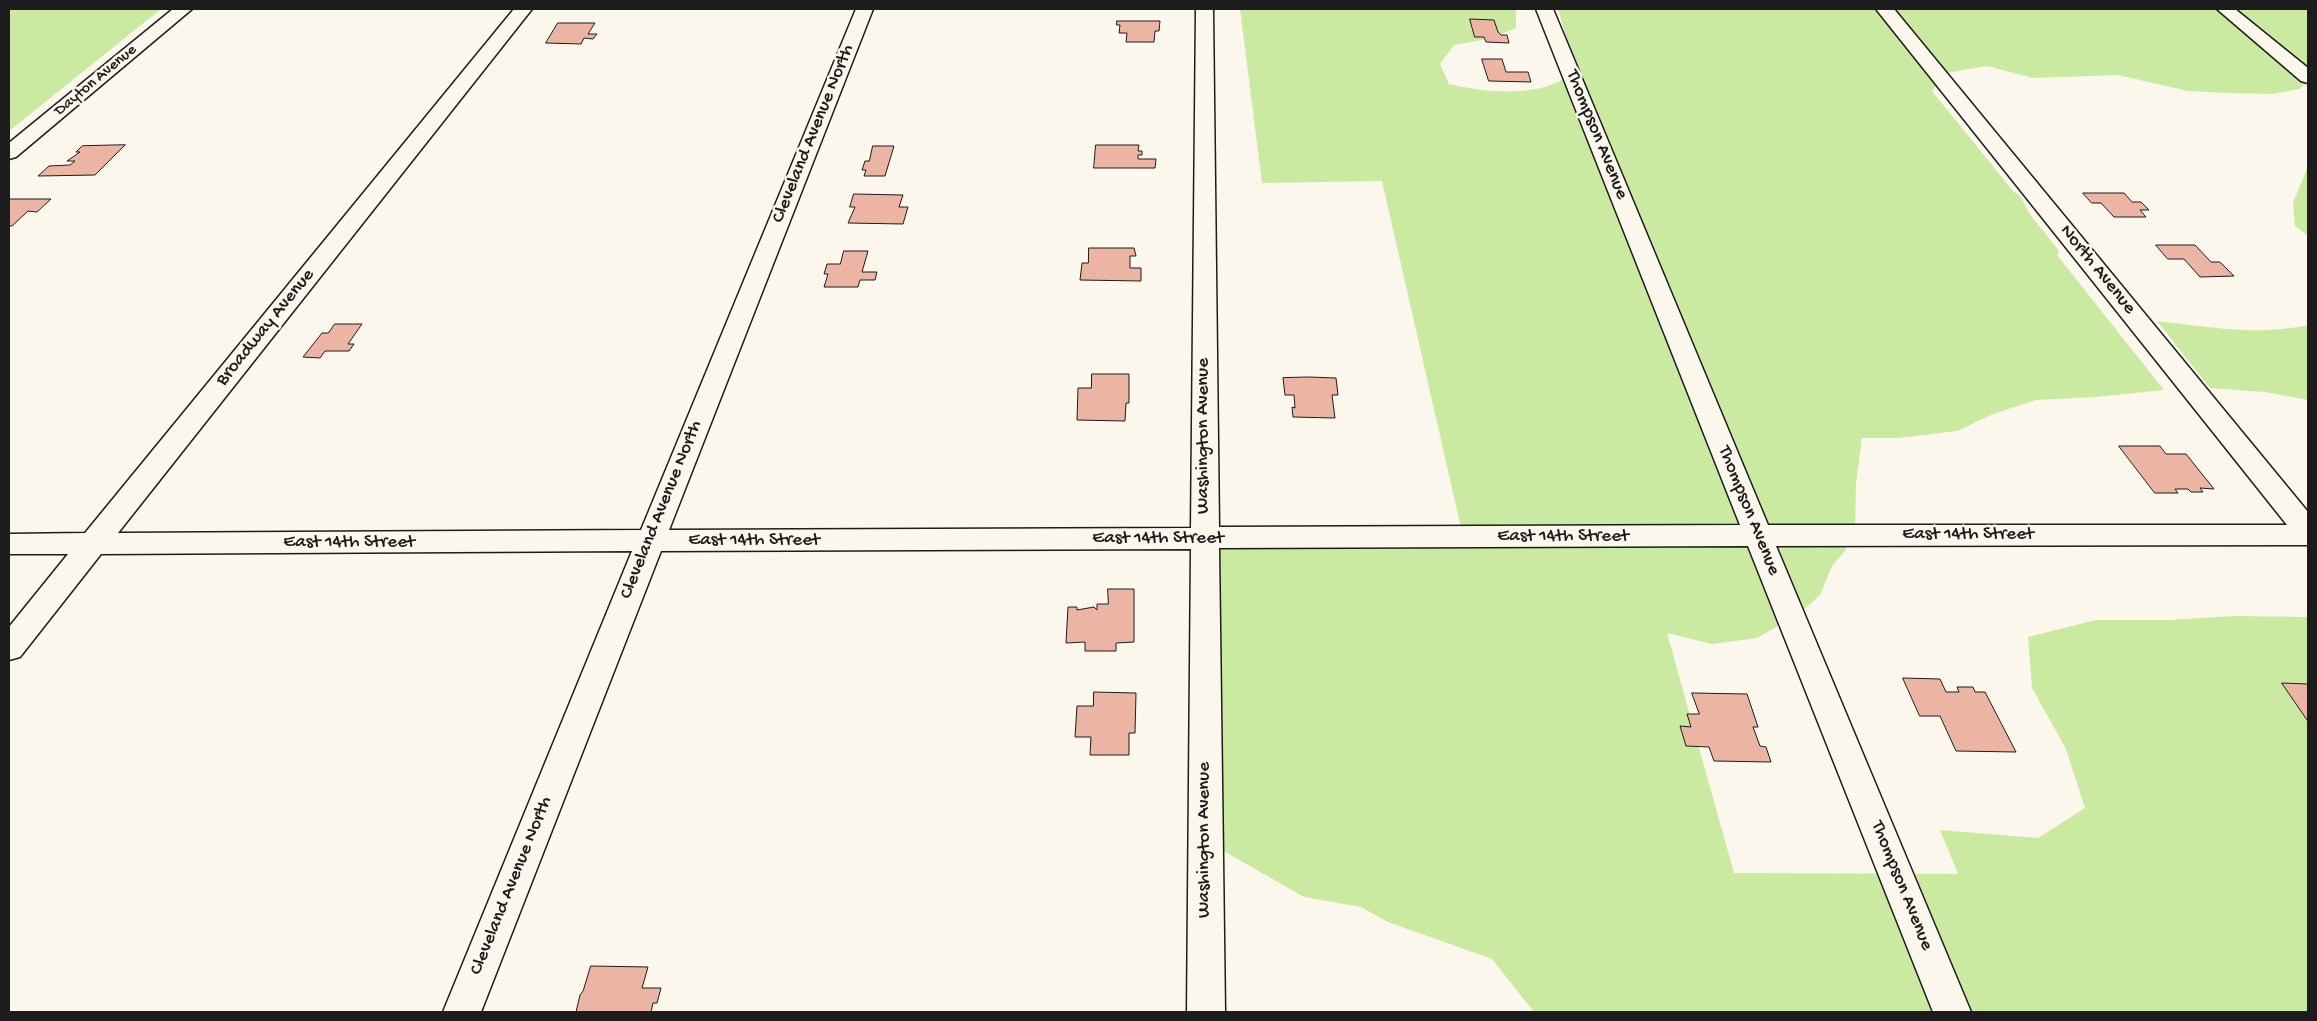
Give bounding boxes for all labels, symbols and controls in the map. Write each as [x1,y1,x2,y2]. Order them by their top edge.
street label: Dayton Avenue [51,41,141,121]
street label: Cleveland Avenue North [768,41,860,227]
street label: Thompson Avenue [1560,67,1632,203]
street label: North Avenue [2054,221,2140,319]
street label: Broadway Avenue [212,265,320,391]
street label: Washington Avenue [1193,358,1215,514]
street label: Cleveland Avenue North [616,417,708,603]
street label: Thompson Avenue [1712,443,1784,579]
street label: East 14th Street [1902,524,2034,546]
street label: East 14th Street [1497,526,1629,548]
street label: East 14th Street [1092,528,1224,550]
street label: East 14th Street [688,530,820,552]
street label: East 14th Street [283,532,415,554]
street label: Washington Avenue [1194,762,1216,918]
street label: Cleveland Avenue North [466,793,558,979]
street label: Thompson Avenue [1865,818,1937,954]

